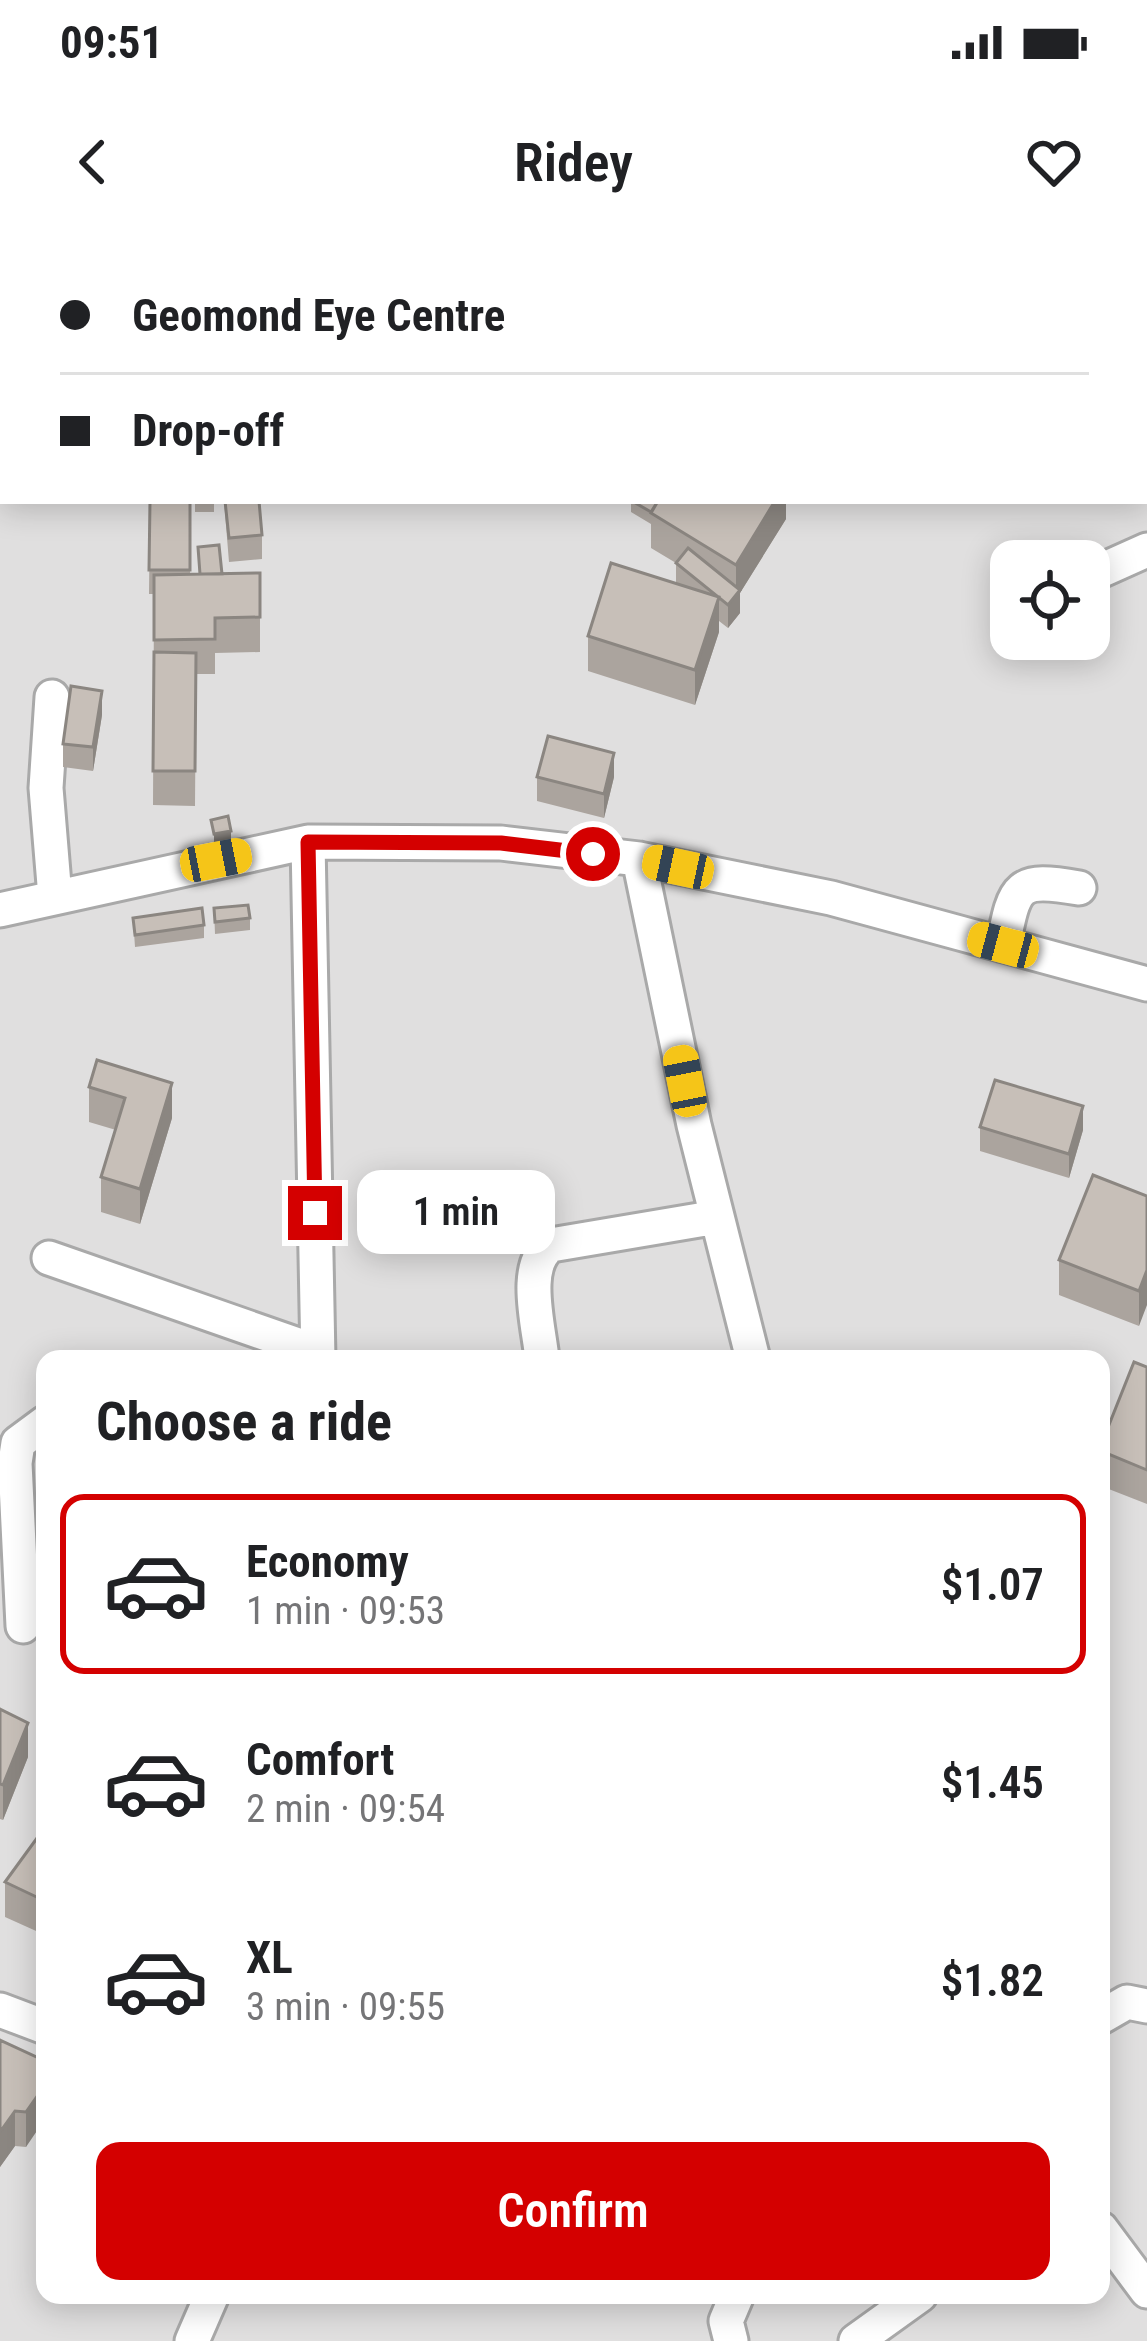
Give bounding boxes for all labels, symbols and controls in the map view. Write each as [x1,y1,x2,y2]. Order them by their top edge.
text: 09:51 [60,16,163,69]
icon: back [60,129,126,195]
icon: heart [1021,129,1087,195]
text: Ridey [514,131,633,194]
text: Geomond Eye Centre [132,289,505,342]
text: Drop-off [132,404,284,457]
map controls [990,540,1110,660]
button: locate [990,540,1110,660]
route start [566,827,620,881]
car [177,835,255,885]
car [639,842,717,892]
car [964,918,1042,972]
car [660,1042,710,1120]
callout: 1 min [357,1171,555,1255]
route end [288,1186,342,1240]
text: 1 min [413,1189,499,1235]
text: Choose a ride [96,1390,392,1453]
icon: car [102,1530,210,1638]
text: Economy [246,1535,409,1588]
text: $1.07 [941,1558,1044,1611]
text: 1 min · 09:53 [246,1588,445,1634]
icon: car [102,1728,210,1836]
text: Comfort [246,1733,394,1786]
text: $1.45 [941,1756,1044,1809]
text: 2 min · 09:54 [246,1786,445,1832]
icon: car [102,1926,210,2034]
text: XL [246,1931,293,1984]
text: $1.82 [941,1954,1044,2007]
text: 3 min · 09:55 [246,1984,445,2030]
button: Confirm [96,2142,1050,2280]

